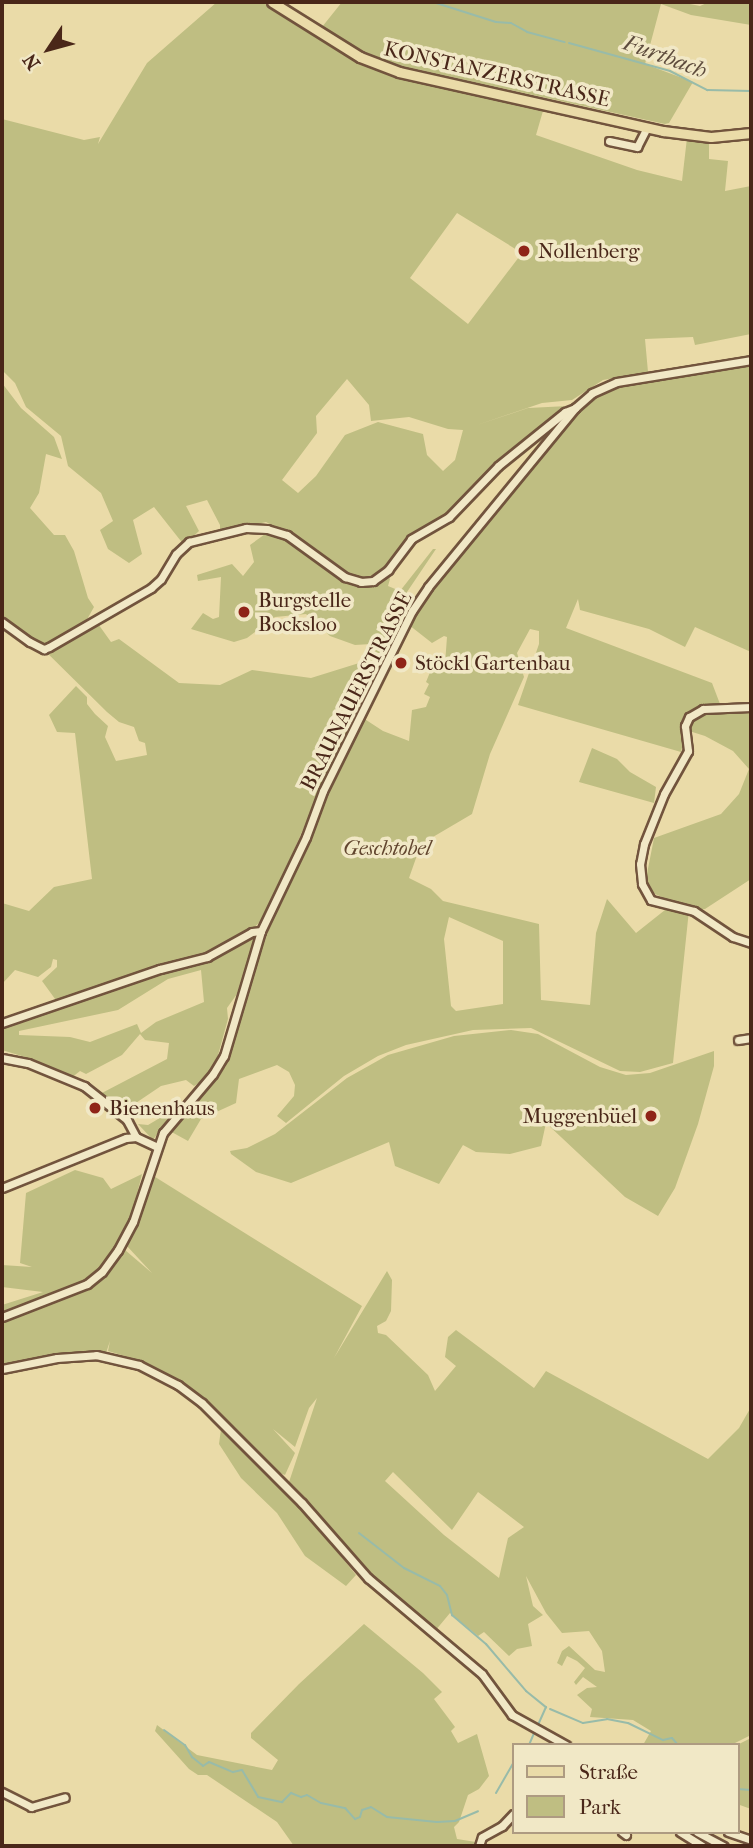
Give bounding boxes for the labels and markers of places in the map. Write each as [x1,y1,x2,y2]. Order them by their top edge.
place label: Nollenberg [538,238,639,264]
marker: Nollenberg [516,243,532,259]
place label: Burgstelle Bocksloo [258,587,351,637]
marker: Burgstelle Bocksloo [236,604,252,620]
place label: Stöckl Gartenbau [415,650,570,676]
marker: Stöckl Gartenbau [393,655,409,671]
place label: Bienenhaus [109,1095,215,1121]
marker: Bienenhaus [87,1100,103,1116]
place label: Muggenbüel [522,1103,637,1129]
marker: Muggenbüel [643,1108,659,1124]

